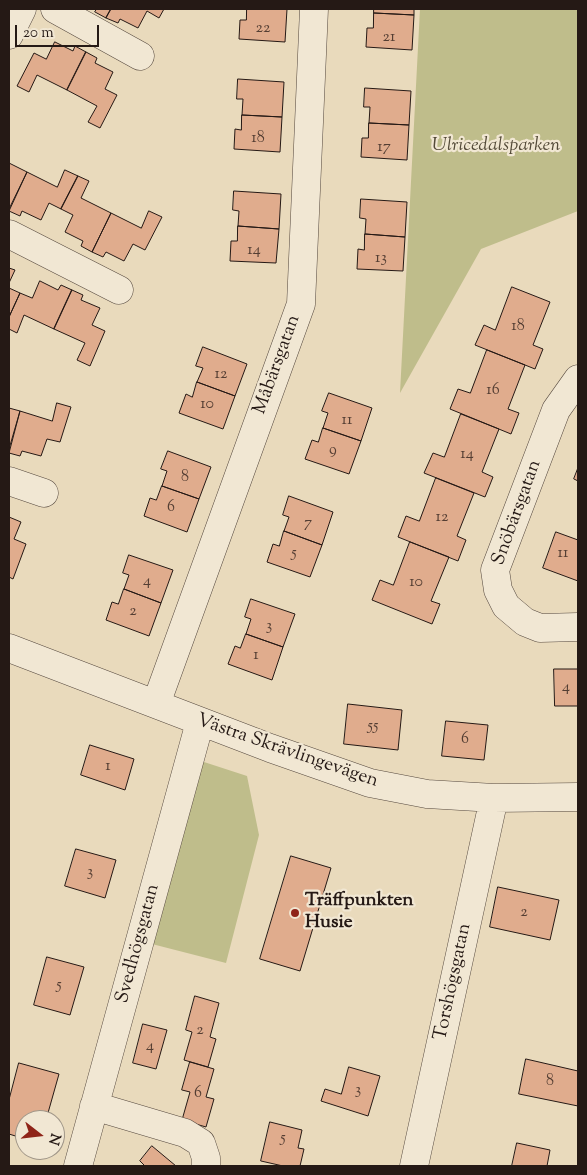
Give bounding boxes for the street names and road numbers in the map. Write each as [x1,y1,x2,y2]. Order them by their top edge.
street label: Måbärsgatan [250,312,306,418]
street label: Snöbärsgatan [488,457,548,569]
street label: Västra Skrävlingevägen [193,710,381,794]
street label: Svedhögsgatan [112,882,166,1006]
street label: Torshögsgatan [430,921,478,1043]

